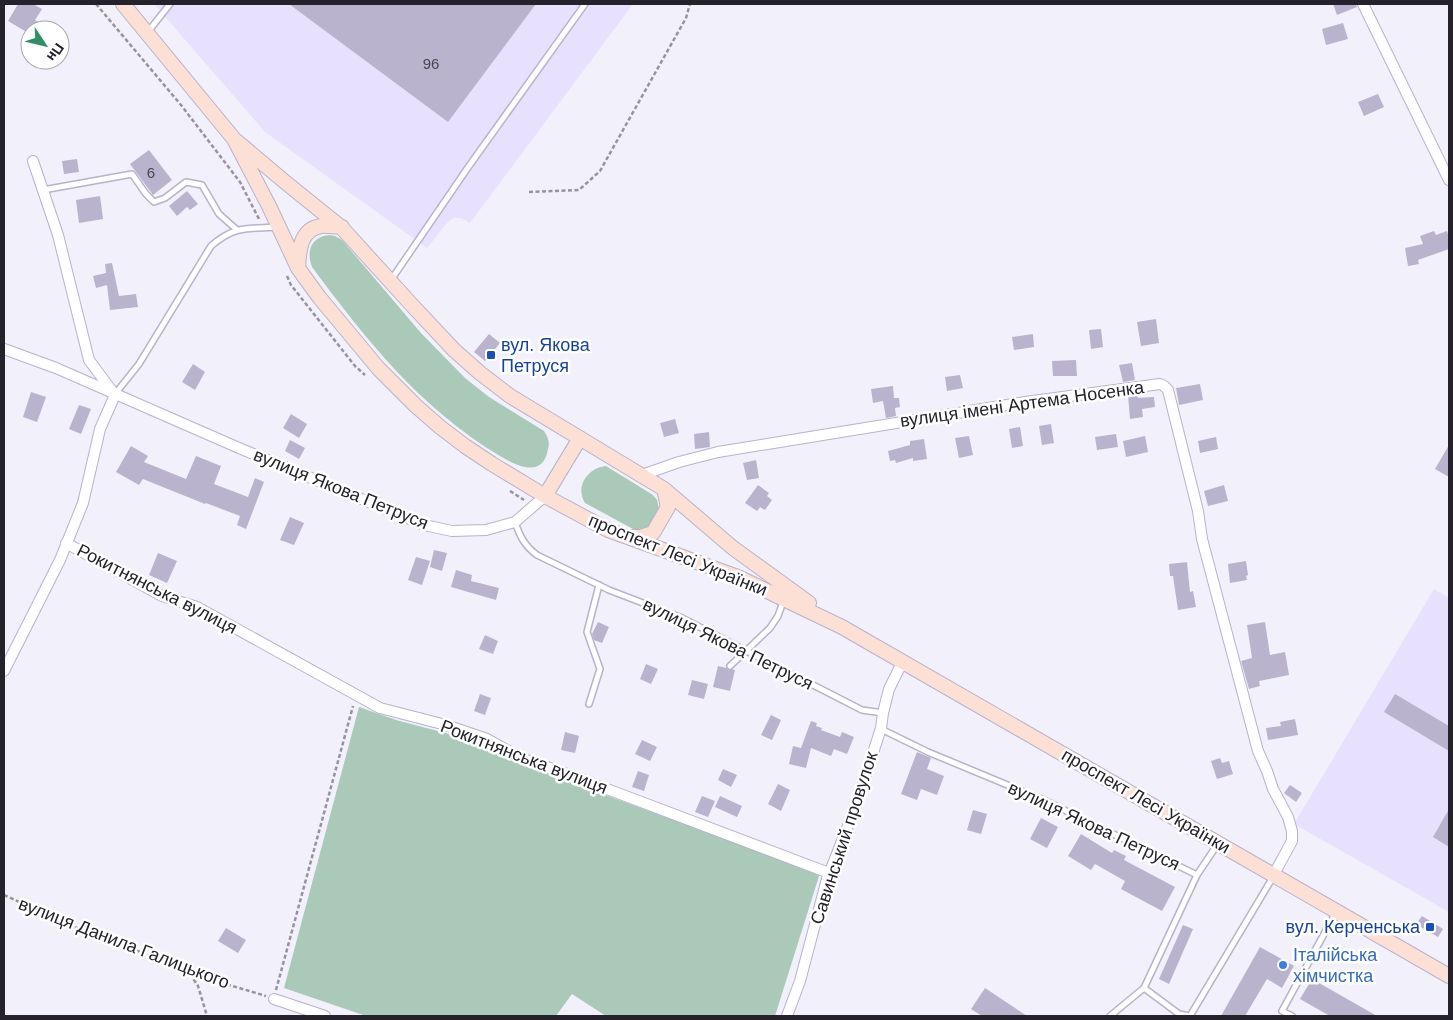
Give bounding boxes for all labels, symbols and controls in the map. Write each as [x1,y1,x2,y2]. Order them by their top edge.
north arrow [20,20,70,70]
text: Пн [44,40,68,65]
house number: 96 [423,55,439,72]
house number: 6 [147,164,155,181]
place label: вул. Якова Петруся [501,335,591,376]
marker: вул. Якова Петруся [485,349,497,361]
street label: вулиця імені Артема Носенка [899,377,1146,431]
street label: вулиця Якова Петруся [251,445,431,533]
street label: проспект Лесі Українки [586,510,770,600]
street label: Рокитнянська вулиця [74,540,240,638]
street label: вулиця Якова Петруся [640,594,816,694]
street label: Рокитнянська вулиця [438,716,610,798]
street label: проспект Лесі Українки [1058,745,1234,857]
street label: Савинський провулок [807,749,881,927]
street label: вулиця Якова Петруся [1005,777,1183,875]
street label: вулиця Данила Галицького [16,893,232,993]
place label: вул. Керченська [1286,917,1421,937]
marker: вул. Керченська [1424,921,1436,933]
place label: Італійська хімчистка [1293,945,1378,986]
marker: Італійська хімчистка [1277,959,1289,971]

